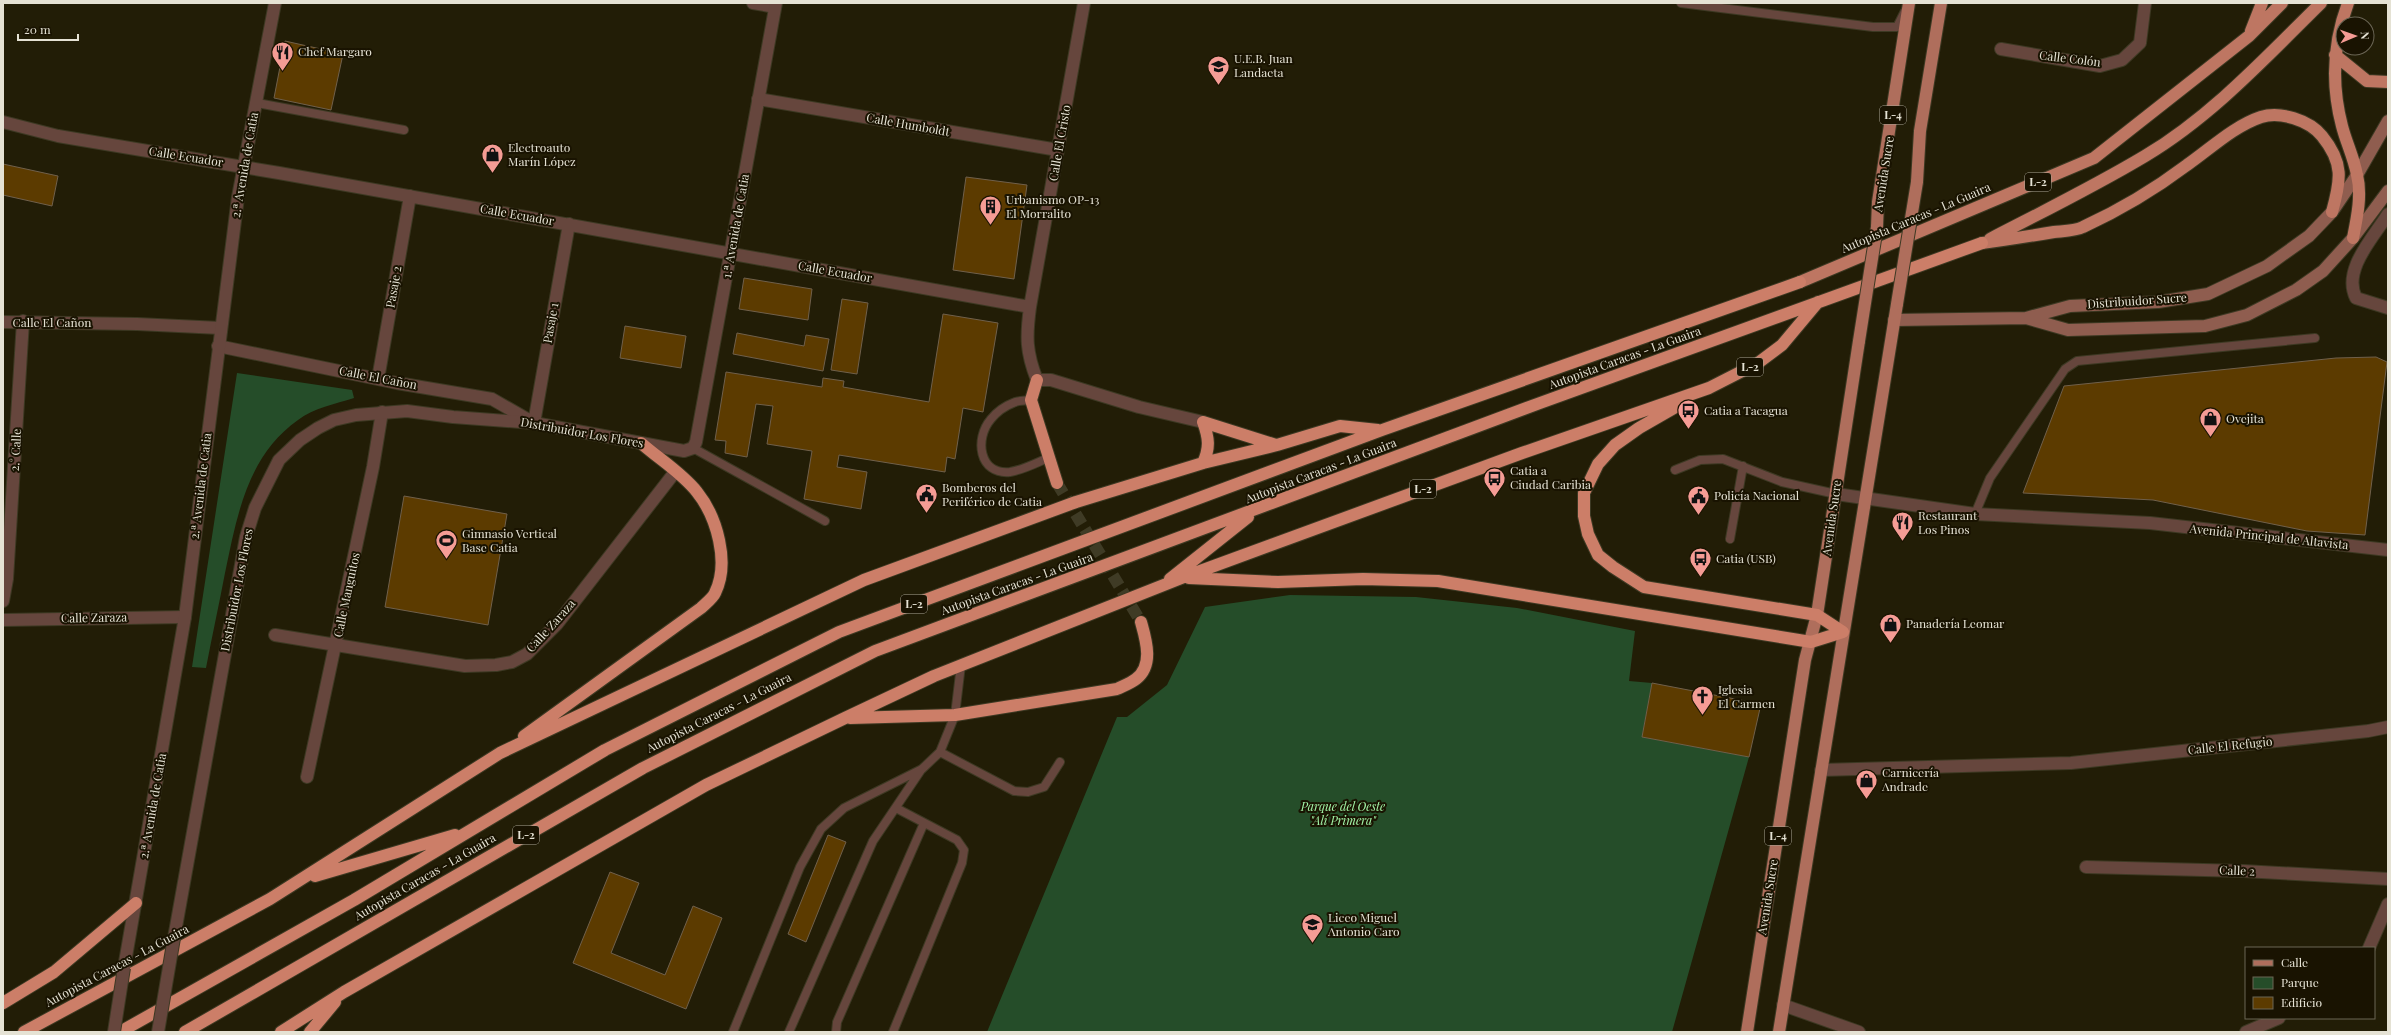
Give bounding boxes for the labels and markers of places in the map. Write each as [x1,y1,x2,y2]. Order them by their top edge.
restaurant icon: Chef Margaro [269,39,295,72]
place label: Chef Margaro [298,43,372,59]
place label: U.E.B. Juan Landaeta [1234,50,1293,80]
school or university icon: U.E.B. Juan Landaeta [1206,53,1232,86]
place label: Electroauto Marín López [508,139,576,169]
shop icon: Electroauto Marín López [480,142,506,175]
place label: Urbanismo OP-13 El Morralito [1006,191,1099,221]
building icon: Urbanismo OP-13 El Morralito [977,194,1003,227]
bus stop icon: Catia a Tacagua [1676,398,1702,431]
place label: Catia a Tacagua [1704,402,1788,418]
shop icon: Ovejita [2197,406,2223,439]
place label: Ovejita [2226,410,2264,426]
place label: Catia a Ciudad Caribia [1510,462,1591,492]
bus stop icon: Catia a Ciudad Caribia [1481,465,1507,498]
place label: Bomberos del Periférico de Catia [942,479,1042,509]
public building icon: Bomberos del Periférico de Catia [914,482,940,515]
public building icon: Policía Nacional [1685,483,1711,516]
place label: Policía Nacional [1714,487,1800,503]
place label: Restaurant Los Pinos [1918,507,1978,537]
restaurant icon: Restaurant Los Pinos [1890,510,1916,543]
place label: Gimnasio Vertical Base Catia [462,525,558,555]
sports icon: Gimnasio Vertical Base Catia [433,528,459,561]
bus stop icon: Catia (USB) [1688,546,1714,579]
place label: Catia (USB) [1716,550,1776,566]
shop icon: Panadería Leomar [1878,611,1904,644]
place label: Panadería Leomar [1906,615,2005,631]
place label: Iglesia El Carmen [1718,681,1775,711]
church icon: Iglesia El Carmen [1689,684,1715,717]
place label: Carnicería Andrade [1881,764,1939,794]
shop icon: Carnicería Andrade [1854,767,1880,800]
place label: Liceo Miguel Antonio Caro [1327,909,1400,939]
school or university icon: Liceo Miguel Antonio Caro [1300,912,1326,945]

